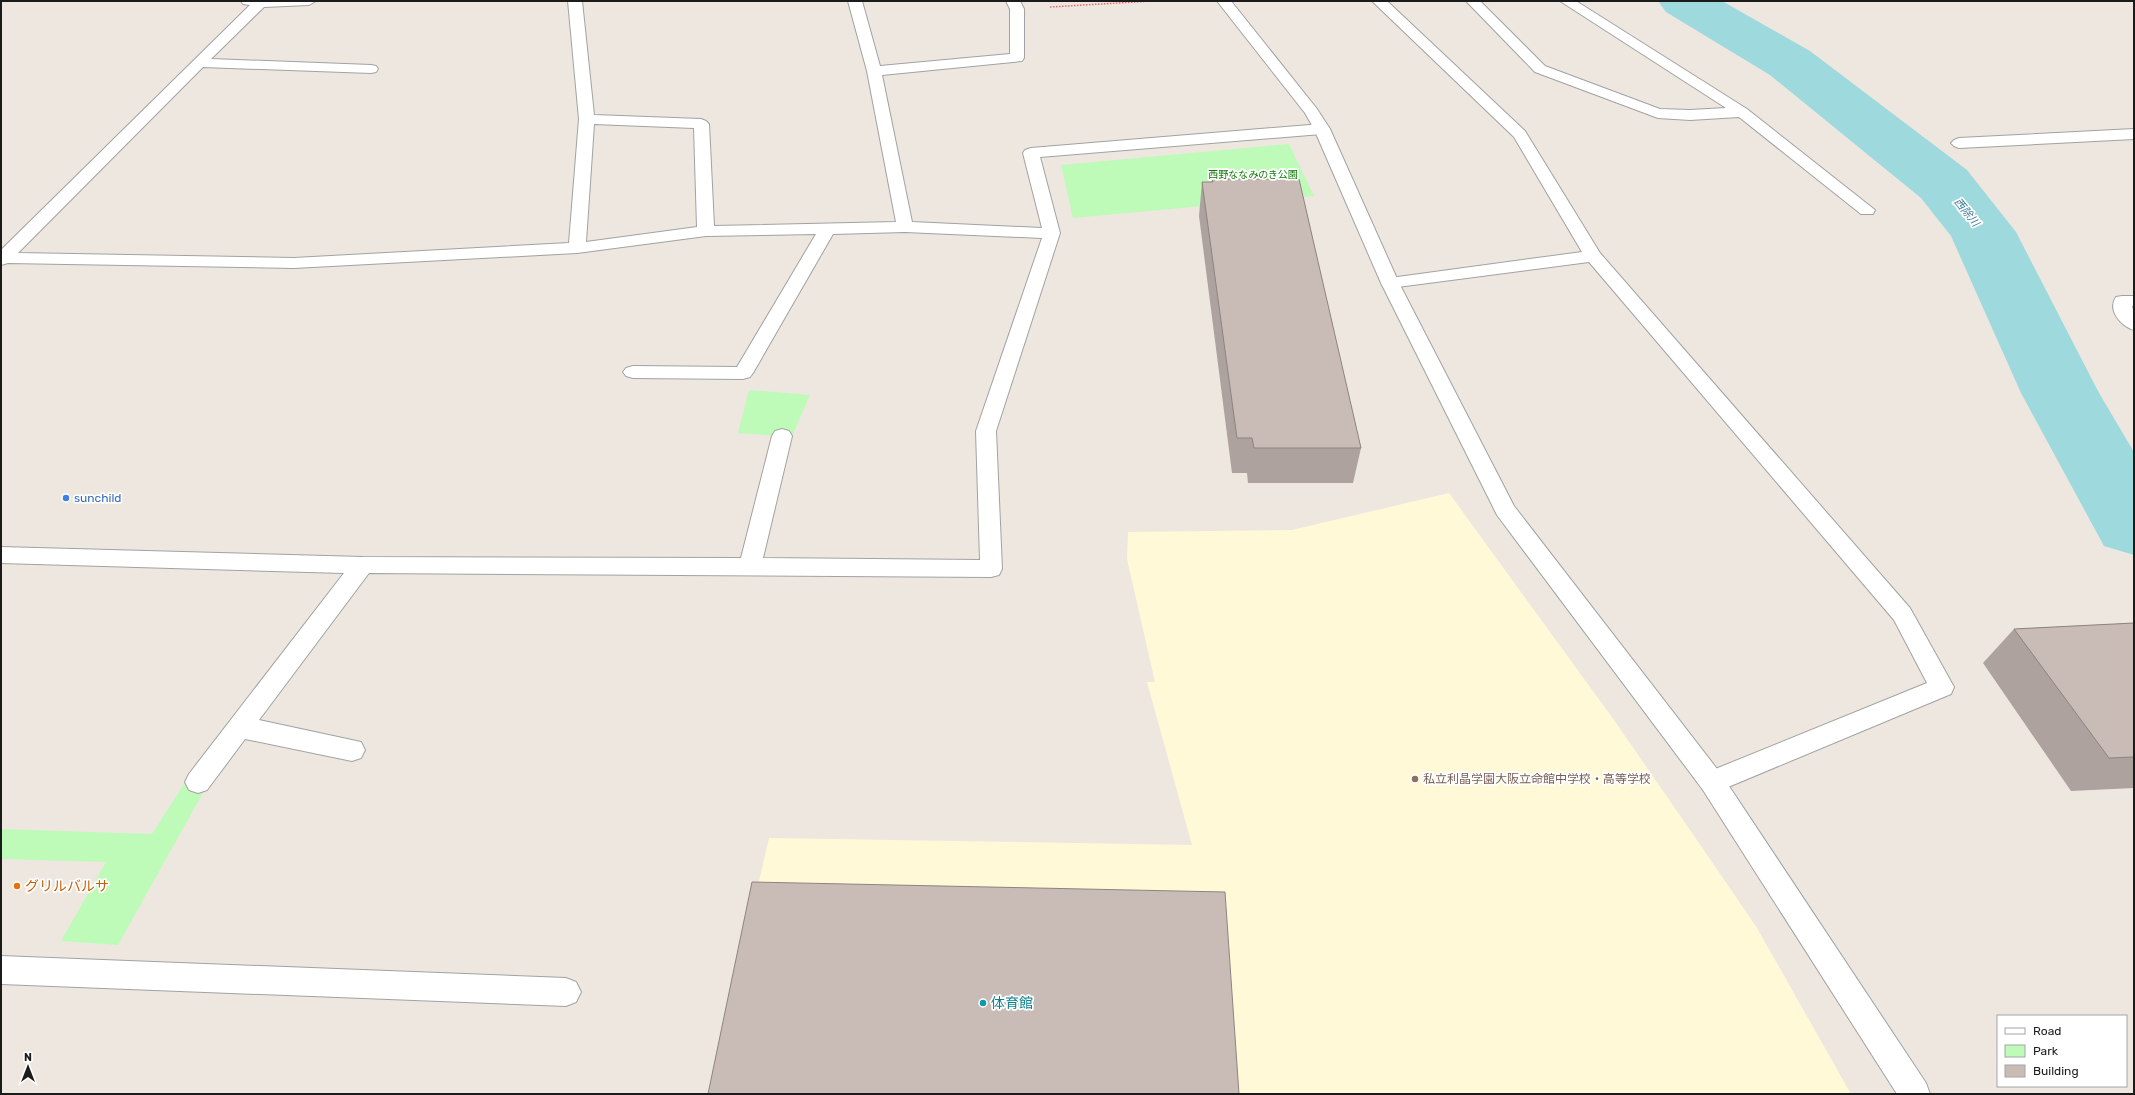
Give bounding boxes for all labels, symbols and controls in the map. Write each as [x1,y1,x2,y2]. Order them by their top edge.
park label: 西野ななみのき公園 [1208,169,1298,181]
water label: 西除川 [1951,195,1983,230]
place label: sunchild [74,491,122,505]
marker: sunchild [61,493,71,503]
place label: 私立利晶学園大阪立命館中学校・高等学校 [1423,772,1651,786]
marker: 私立利晶学園大阪立命館中学校・高等学校 [1410,774,1420,784]
place label: グリルバルサ [25,878,109,895]
marker: グリルバルサ [12,881,22,891]
place label: 体育館 [991,995,1033,1012]
marker: 体育館 [978,998,988,1008]
legend [1997,1015,2127,1087]
text: Road [2033,1024,2061,1038]
text: Park [2033,1044,2059,1058]
north arrow [8,1047,48,1087]
text: N [24,1051,32,1064]
text: Building [2033,1064,2079,1078]

